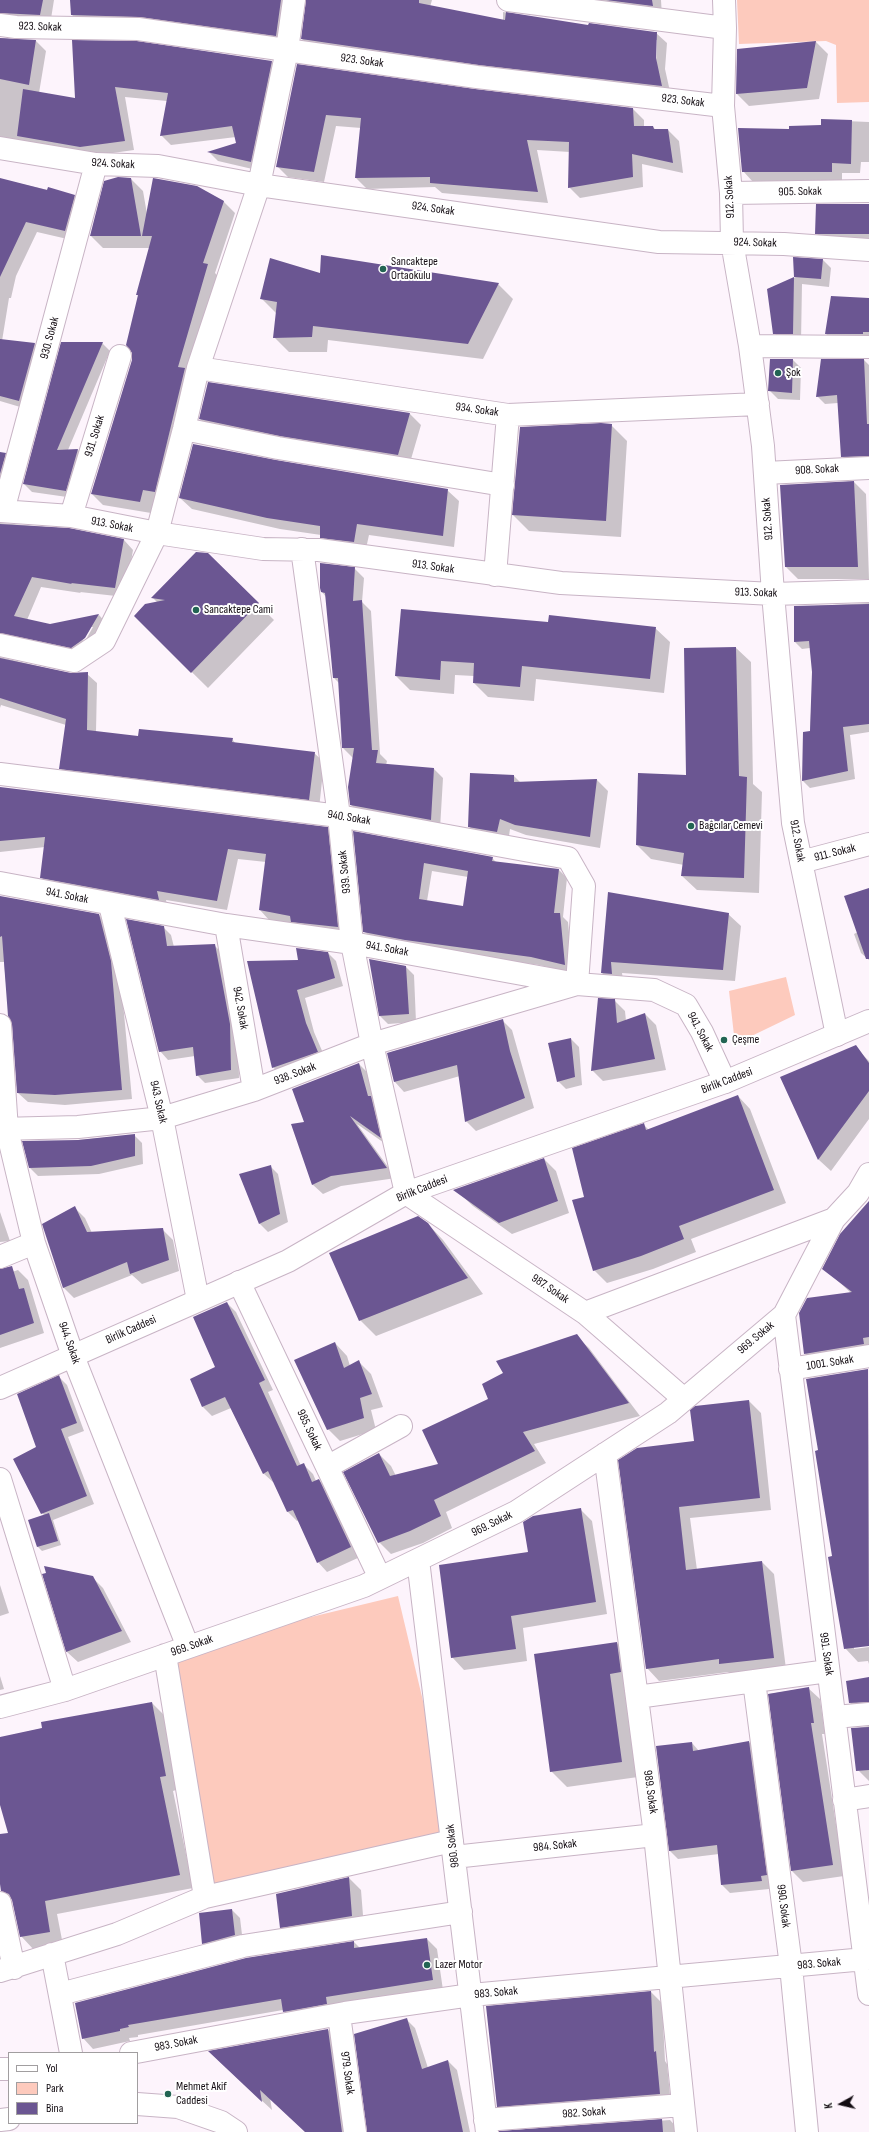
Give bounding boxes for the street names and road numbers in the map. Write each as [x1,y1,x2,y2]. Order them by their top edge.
street label: 923. Sokak [18,19,62,35]
street label: 923. Sokak [340,51,384,71]
street label: 923. Sokak [661,91,705,111]
street label: 924. Sokak [91,156,135,172]
street label: 912. Sokak [722,175,738,219]
street label: 905. Sokak [778,184,822,200]
street label: 924. Sokak [411,199,455,219]
street label: 924. Sokak [733,235,777,251]
street label: 930. Sokak [37,315,63,361]
street label: 934. Sokak [454,400,500,420]
street label: 931. Sokak [82,413,108,459]
street label: 908. Sokak [795,462,839,478]
street label: 912. Sokak [759,497,777,541]
street label: 913. Sokak [90,514,134,536]
street label: 913. Sokak [411,557,455,577]
street label: 913. Sokak [734,585,778,601]
street label: 940. Sokak [326,807,372,829]
street label: 912. Sokak [786,819,808,863]
street label: 911. Sokak [813,841,857,865]
street label: 939. Sokak [336,850,354,894]
street label: 941. Sokak [45,885,89,907]
street label: 941. Sokak [365,938,409,960]
street label: 942. Sokak [229,985,251,1031]
street label: 941. Sokak [684,1010,716,1054]
street label: 938. Sokak [272,1059,318,1089]
street label: Birlik Caddesi [699,1065,755,1097]
street label: 943. Sokak [146,1079,170,1125]
street label: Birlik Caddesi [394,1172,450,1206]
street label: 987. Sokak [528,1271,572,1307]
street label: Birlik Caddesi [103,1312,159,1348]
street label: 969. Sokak [735,1318,777,1358]
street label: 944. Sokak [55,1320,83,1366]
street label: 1001. Sokak [805,1352,855,1374]
street label: 985. Sokak [293,1407,325,1453]
street label: 969. Sokak [469,1508,515,1540]
street label: 969. Sokak [169,1632,215,1660]
street label: 991. Sokak [816,1632,836,1676]
street label: 989. Sokak [640,1769,660,1815]
street label: 980. Sokak [443,1823,463,1869]
street label: 984. Sokak [532,1837,578,1855]
street label: 990. Sokak [773,1883,793,1929]
street label: 983. Sokak [797,1955,841,1973]
street label: 983. Sokak [474,1984,518,2002]
street label: 983. Sokak [153,2033,199,2055]
street label: 979. Sokak [337,2051,357,2095]
street label: 982. Sokak [562,2104,606,2122]

